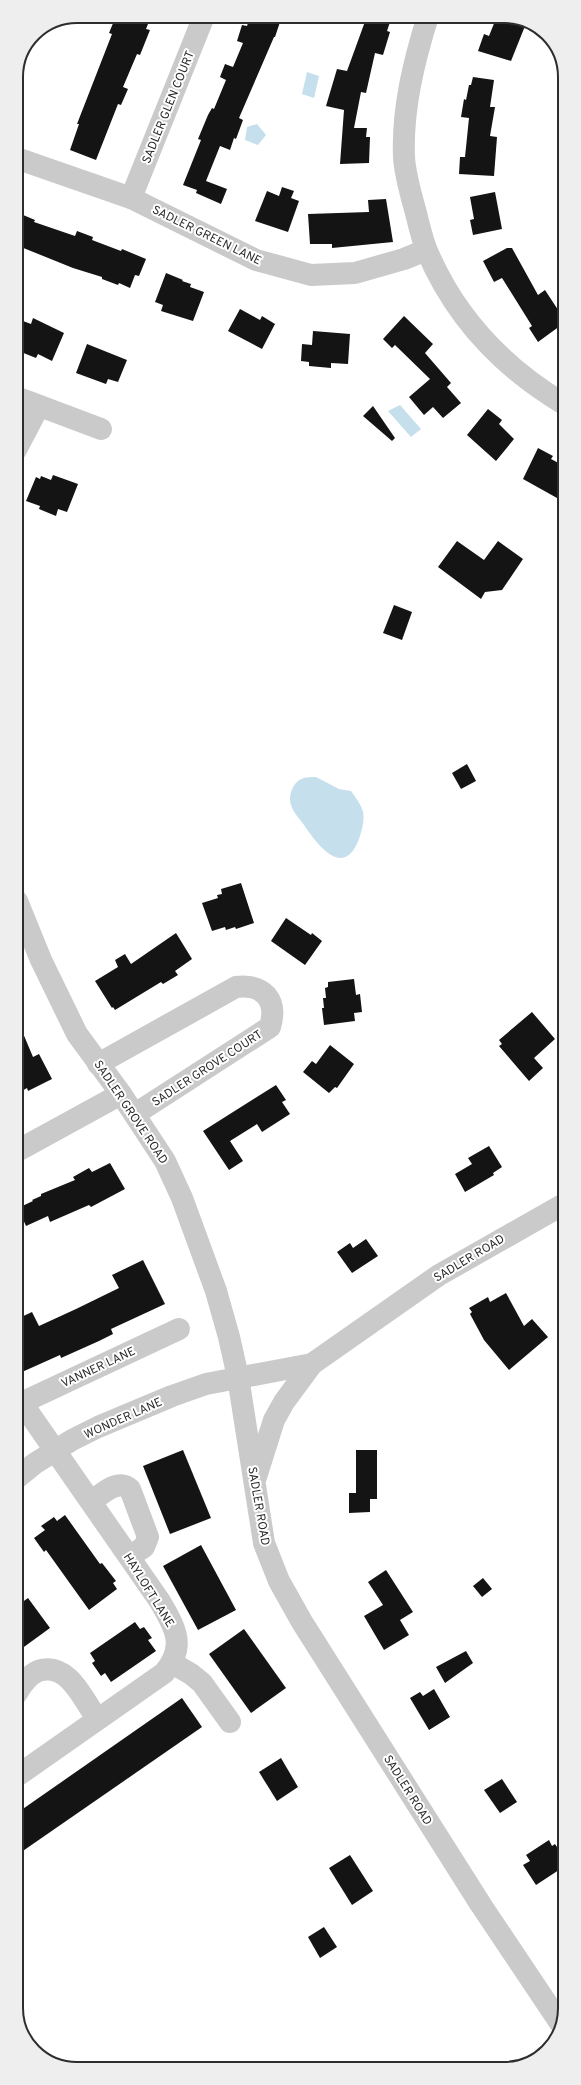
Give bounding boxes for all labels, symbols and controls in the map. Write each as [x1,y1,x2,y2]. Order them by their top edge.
street label: SADLER GLEN COURT [139,49,199,166]
street label: SADLER GREEN LANE [149,202,264,269]
street label: SADLER GROVE COURT [149,1027,266,1111]
street label: SADLER GROVE ROAD [89,1058,171,1168]
street label: SADLER ROAD [431,1231,508,1286]
street label: VANNER LANE [59,1344,138,1392]
street label: WONDER LANE [82,1395,165,1443]
street label: SADLER ROAD [243,1465,273,1547]
street label: HAYLOFT LANE [119,1550,177,1631]
street label: SADLER ROAD [379,1752,435,1829]

